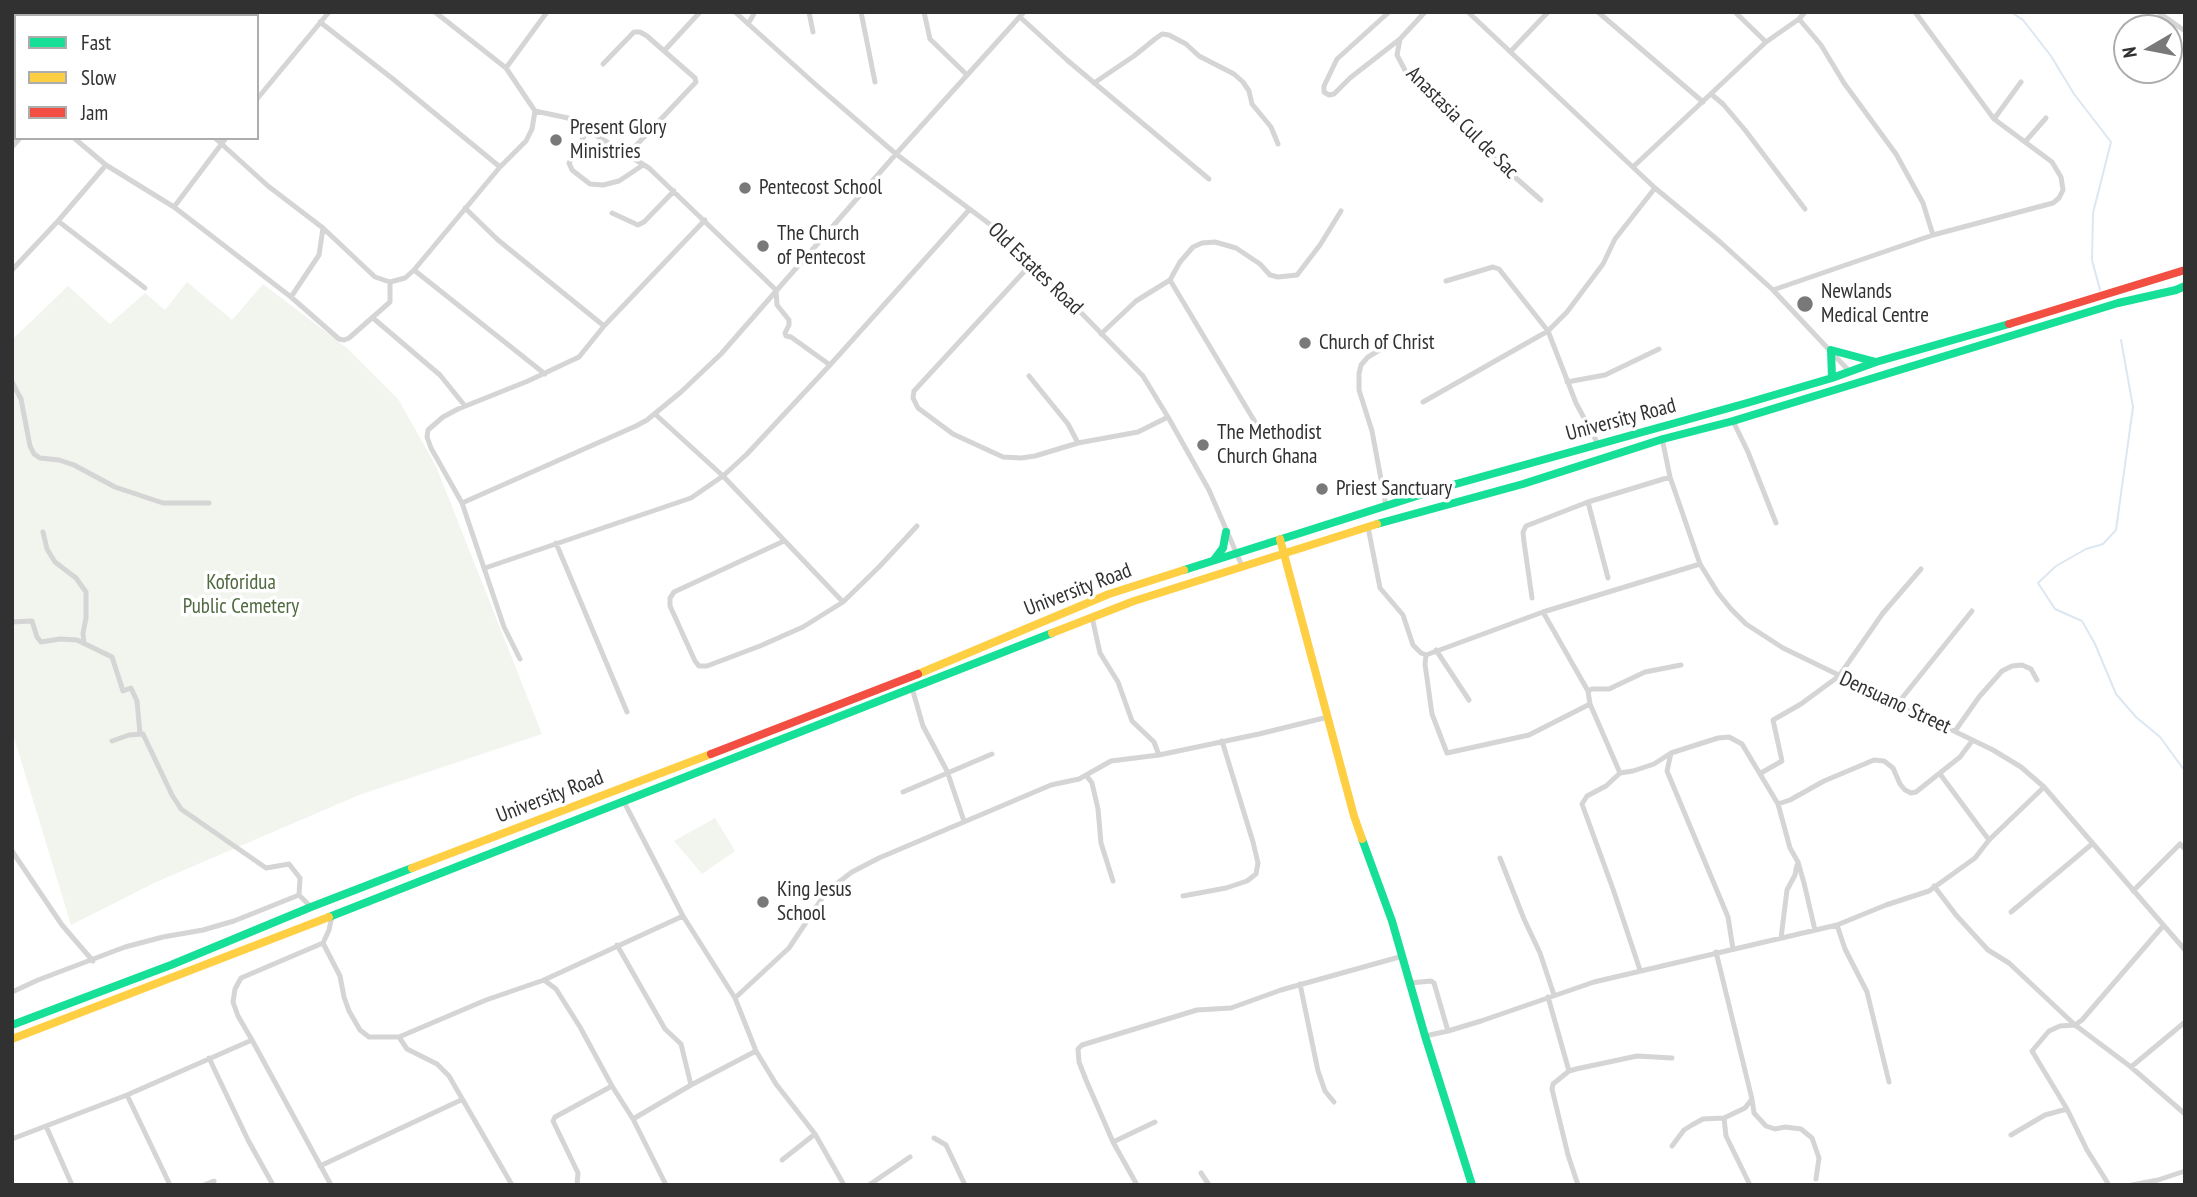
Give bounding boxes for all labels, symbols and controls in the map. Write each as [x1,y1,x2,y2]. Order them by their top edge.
legend [14,14,259,140]
north arrow [2113,14,2183,84]
text: Fast [81,29,111,56]
text: N [2117,45,2142,59]
street label: Anastasia Cul de Sac [1401,62,1523,184]
text: Slow [81,64,116,91]
text: Jam [81,99,108,126]
place label: Present Glory Ministries [570,115,666,165]
marker: Present Glory Ministries [548,132,564,148]
place label: Pentecost School [759,175,882,201]
marker: Pentecost School [737,180,753,196]
street label: Old Estates Road [982,218,1088,320]
place label: The Church of Pentecost [777,221,866,271]
marker: The Church of Pentecost [755,238,771,254]
place label: Newlands Medical Centre [1821,279,1929,329]
marker: Newlands Medical Centre [1795,294,1815,314]
place label: Church of Christ [1319,330,1435,356]
marker: Church of Christ [1297,335,1313,351]
street label: University Road [1563,393,1679,447]
place label: The Methodist Church Ghana [1217,420,1321,470]
marker: The Methodist Church Ghana [1195,437,1211,453]
place label: Priest Sanctuary [1336,476,1452,502]
marker: Priest Sanctuary [1314,481,1330,497]
street label: University Road [1021,558,1135,622]
park label: Koforidua Public Cemetery [183,570,299,620]
street label: Densuano Street [1835,666,1955,740]
street label: University Road [493,765,607,829]
place label: King Jesus School [777,877,852,927]
marker: King Jesus School [755,894,771,910]

